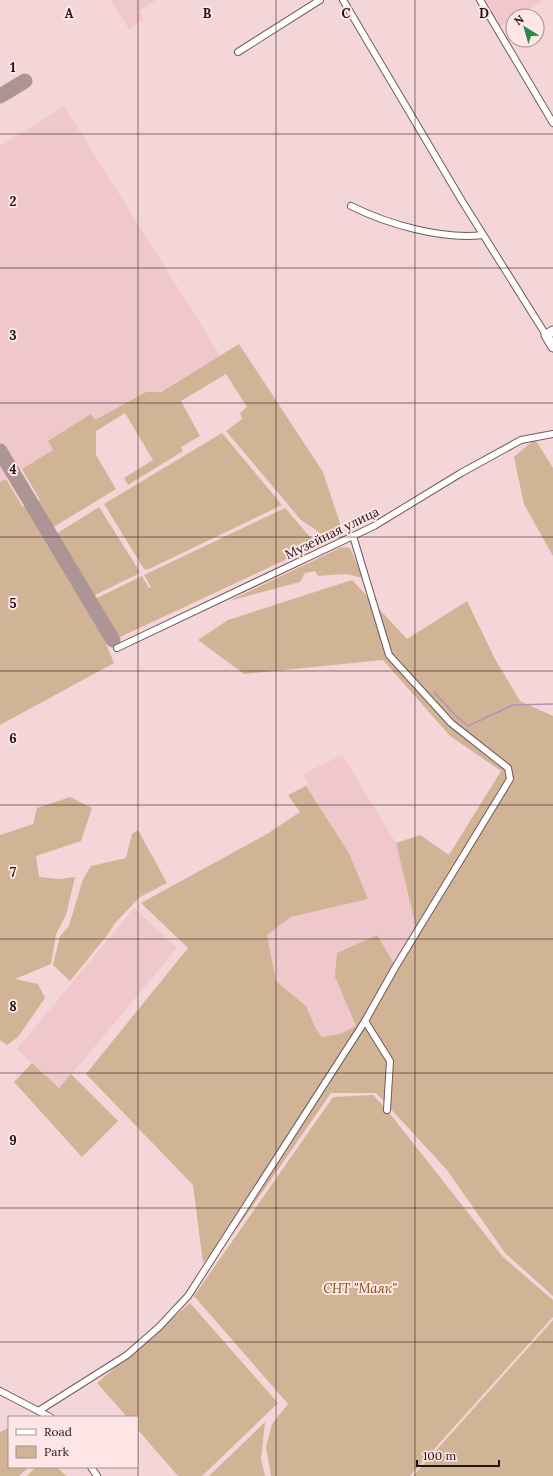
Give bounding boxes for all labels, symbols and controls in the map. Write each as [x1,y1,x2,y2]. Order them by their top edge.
text: A [65,5,74,22]
text: B [203,5,212,22]
text: C [342,5,351,22]
text: D [479,5,489,22]
north arrow [505,8,545,48]
text: N [511,12,527,28]
text: 1 [10,59,16,76]
text: 2 [10,193,17,210]
text: 3 [9,327,17,344]
text: 4 [9,461,17,478]
street label: Музейная улица [282,503,382,563]
text: 5 [9,595,17,612]
text: 6 [9,730,17,747]
text: 7 [10,864,16,881]
text: 8 [9,998,17,1015]
text: 9 [9,1132,17,1149]
park label: СНТ "Маяк" [323,1280,397,1297]
legend [8,1416,138,1468]
text: Road [44,1424,72,1439]
scale bar [417,1442,499,1468]
text: Park [44,1444,70,1459]
text: 100 m [423,1448,456,1463]

